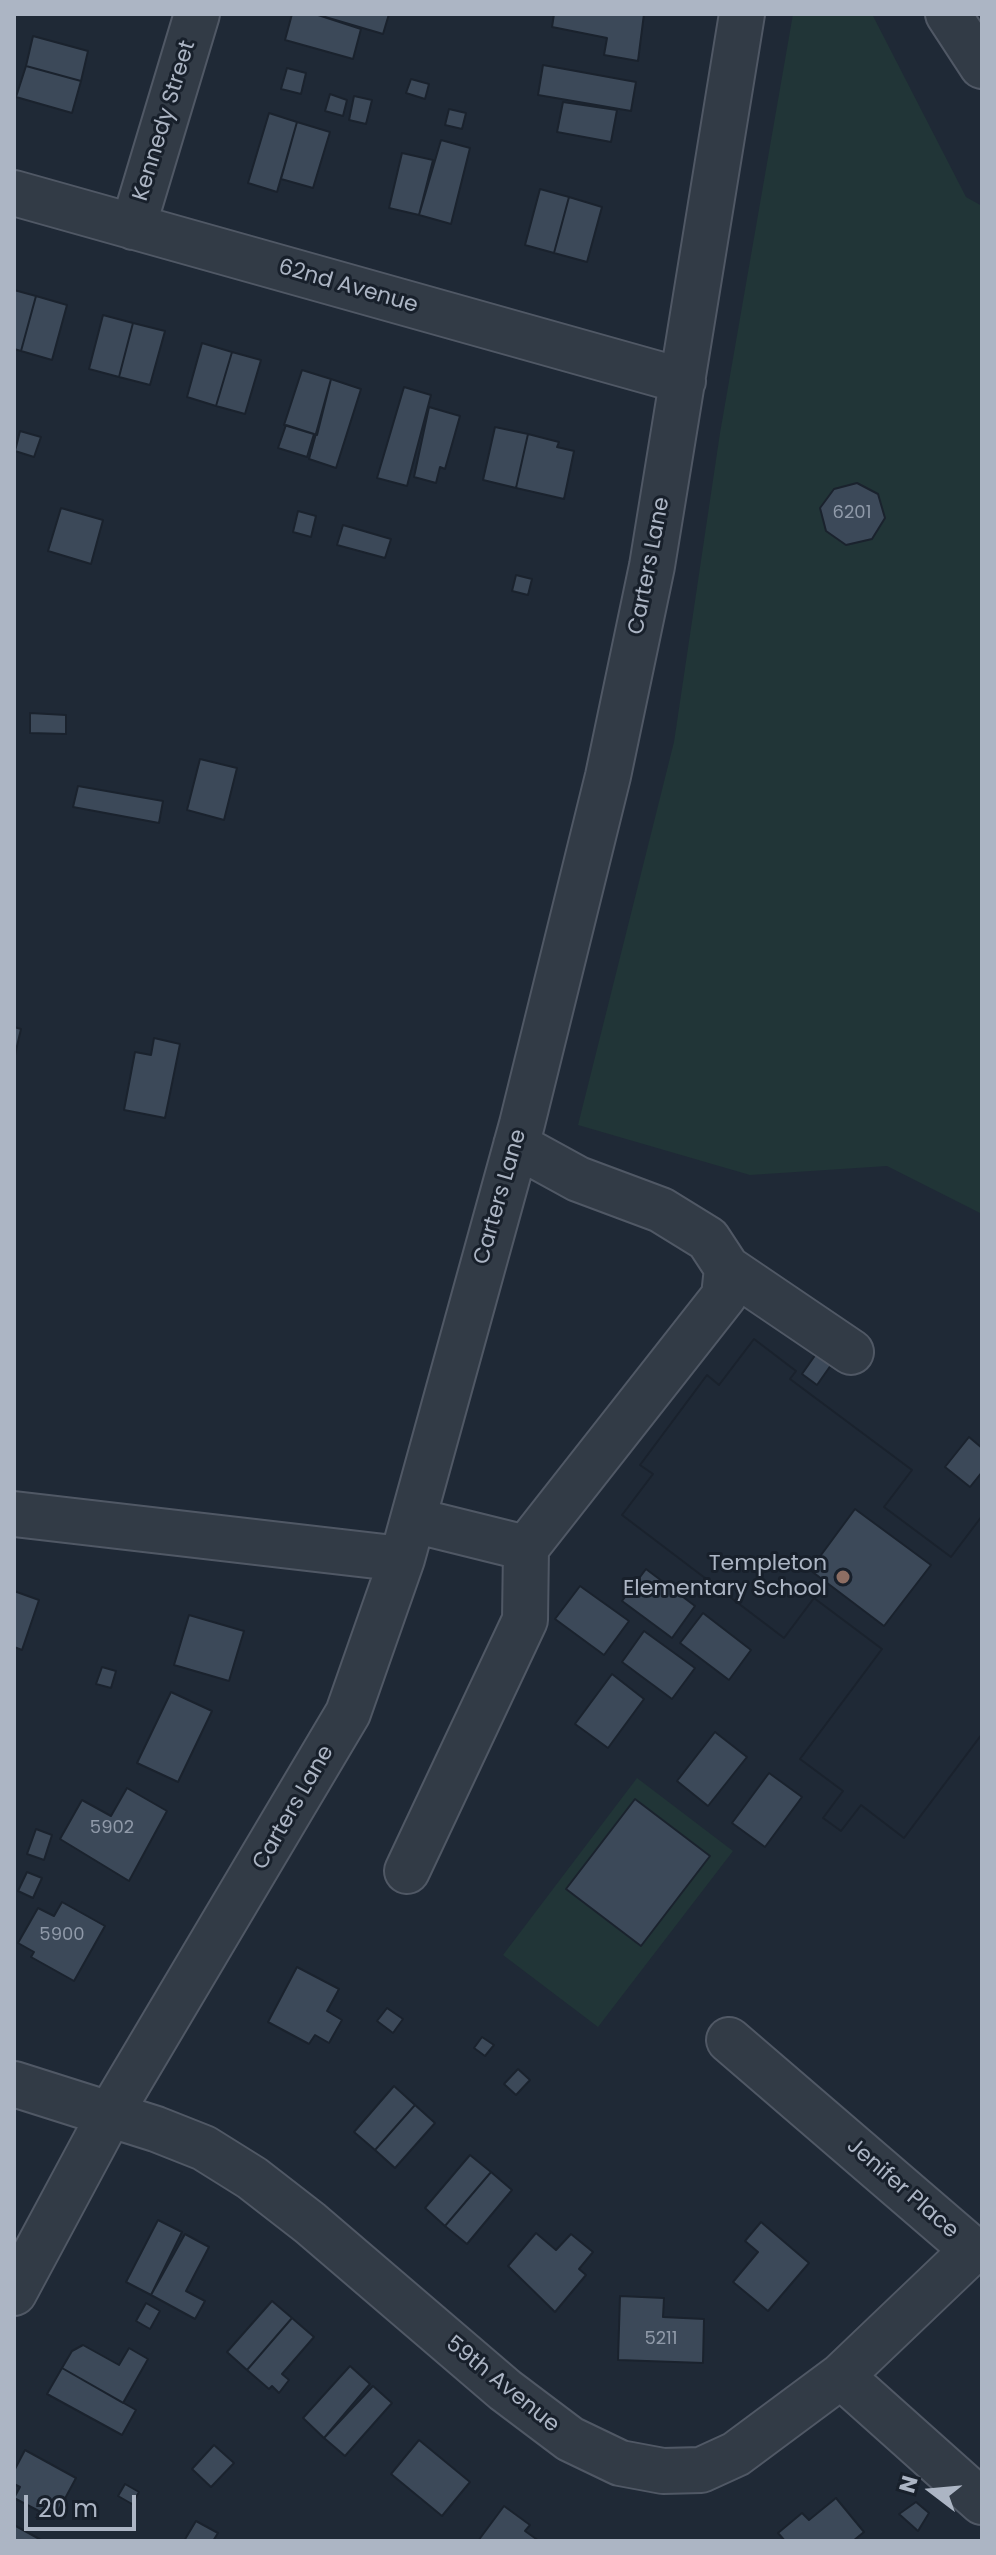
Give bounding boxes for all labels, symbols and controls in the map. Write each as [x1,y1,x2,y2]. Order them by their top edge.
street label: Kennedy Street [128,38,202,204]
street label: 62nd Avenue [275,254,421,320]
street label: Carters Lane [624,495,676,637]
house number: 6201 [833,502,871,524]
street label: Carters Lane [469,1126,533,1268]
place label: Templeton Elementary School [623,1551,827,1602]
marker: Templeton Elementary School [834,1568,852,1586]
street label: Carters Lane [248,1741,340,1875]
house number: 5902 [90,1817,134,1839]
house number: 5900 [39,1924,85,1946]
street label: Jenifer Place [841,2133,963,2245]
house number: 5211 [644,2328,678,2350]
street label: 59th Avenue [440,2331,564,2439]
north arrow [892,2451,972,2531]
text: N [891,2472,926,2496]
scale bar [28,2479,140,2529]
text: 20 m [38,2492,98,2525]

